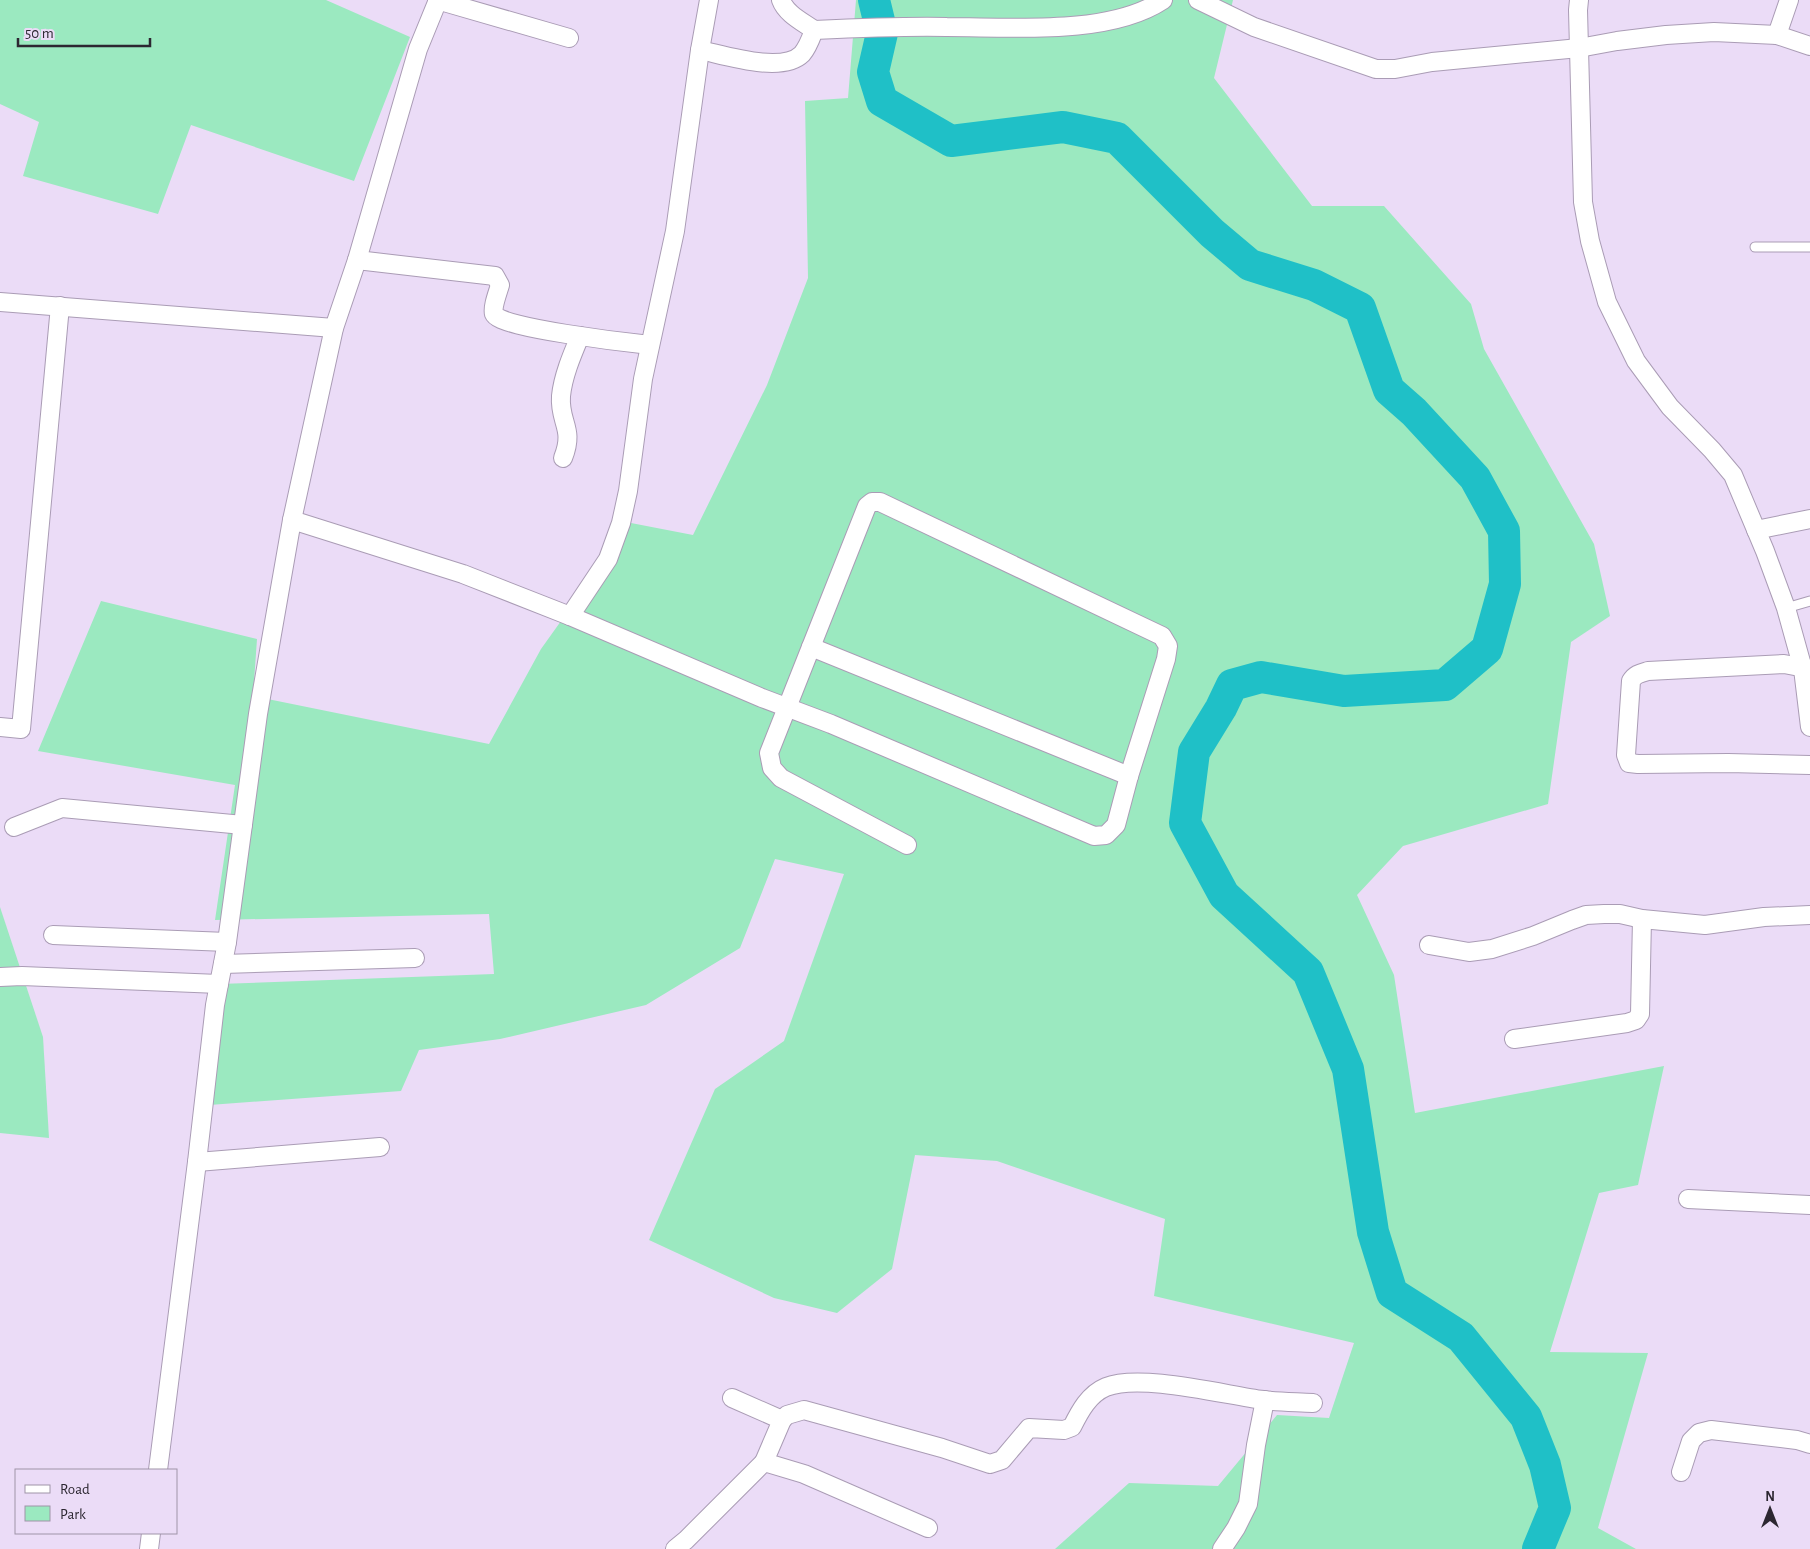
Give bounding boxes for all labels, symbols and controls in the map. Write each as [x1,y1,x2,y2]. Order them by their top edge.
scale bar [18,15,150,47]
text: 50 m [25,26,54,41]
legend [15,1469,178,1534]
text: Road [60,1482,90,1497]
north arrow [1745,1484,1795,1534]
text: N [1765,1490,1775,1504]
text: Park [60,1507,86,1522]

